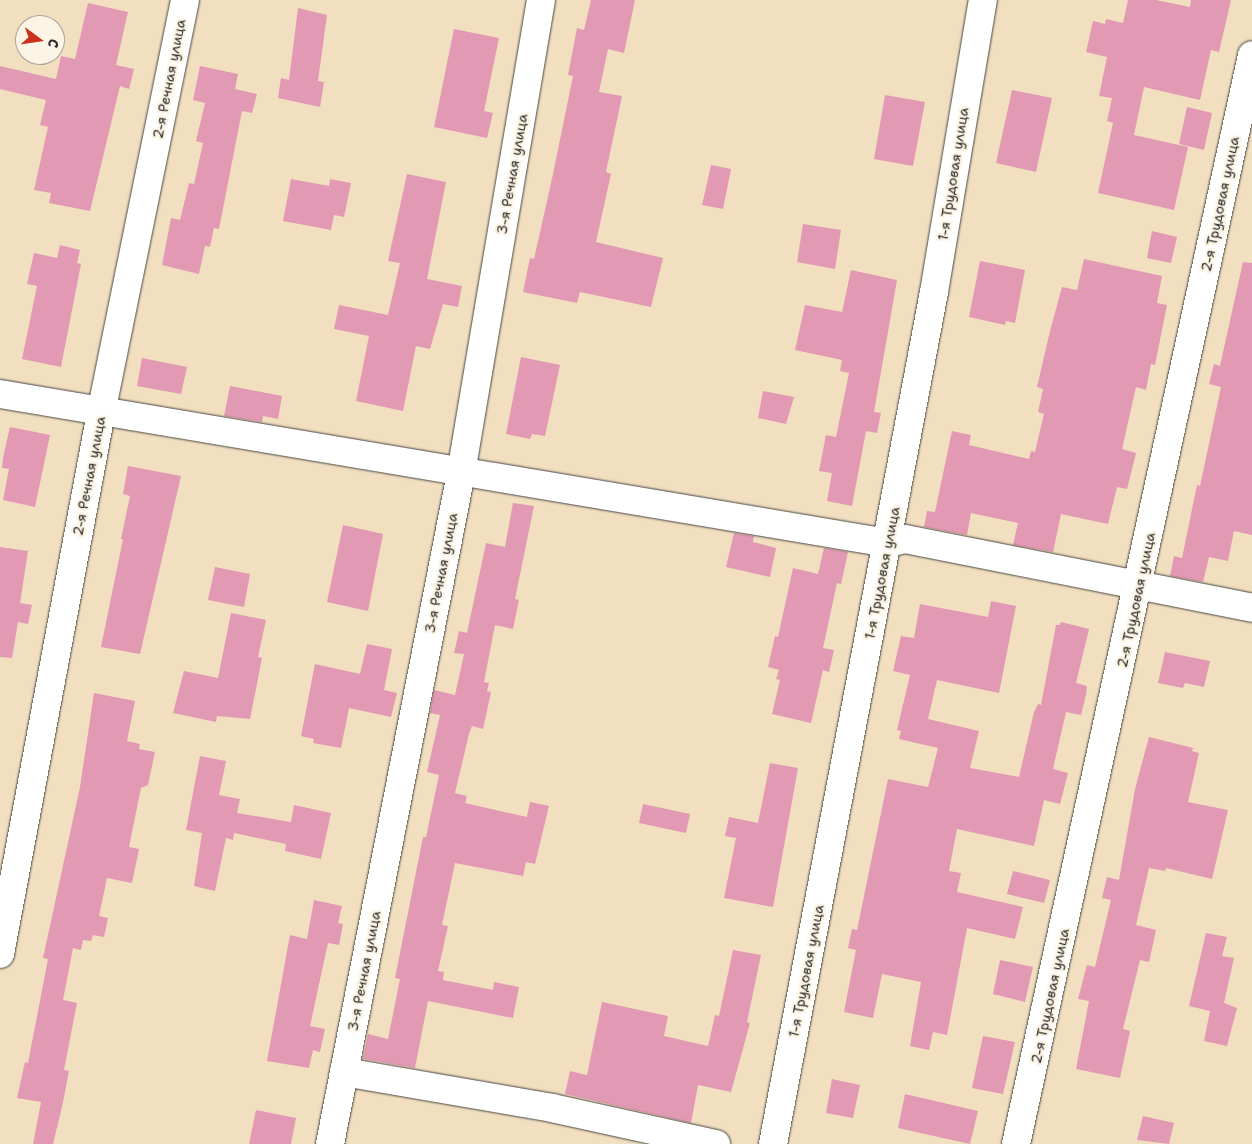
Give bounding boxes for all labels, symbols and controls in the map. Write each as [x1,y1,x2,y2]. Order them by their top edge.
north arrow [15,15,65,65]
street label: 2-я Речная улица [149,18,189,140]
text: С [44,37,63,50]
street label: 1-я Трудовая улица [934,106,972,242]
street label: 3-я Речная улица [493,112,531,236]
street label: 2-я Трудовая улица [1197,135,1243,273]
street label: 2-я Речная улица [69,415,109,537]
street label: 1-я Трудовая улица [861,505,903,641]
street label: 3-я Речная улица [421,511,461,635]
street label: 2-я Трудовая улица [1113,531,1159,669]
street label: 1-я Трудовая улица [785,903,827,1039]
street label: 3-я Речная улица [344,909,384,1033]
street label: 2-я Трудовая улица [1027,927,1073,1065]

